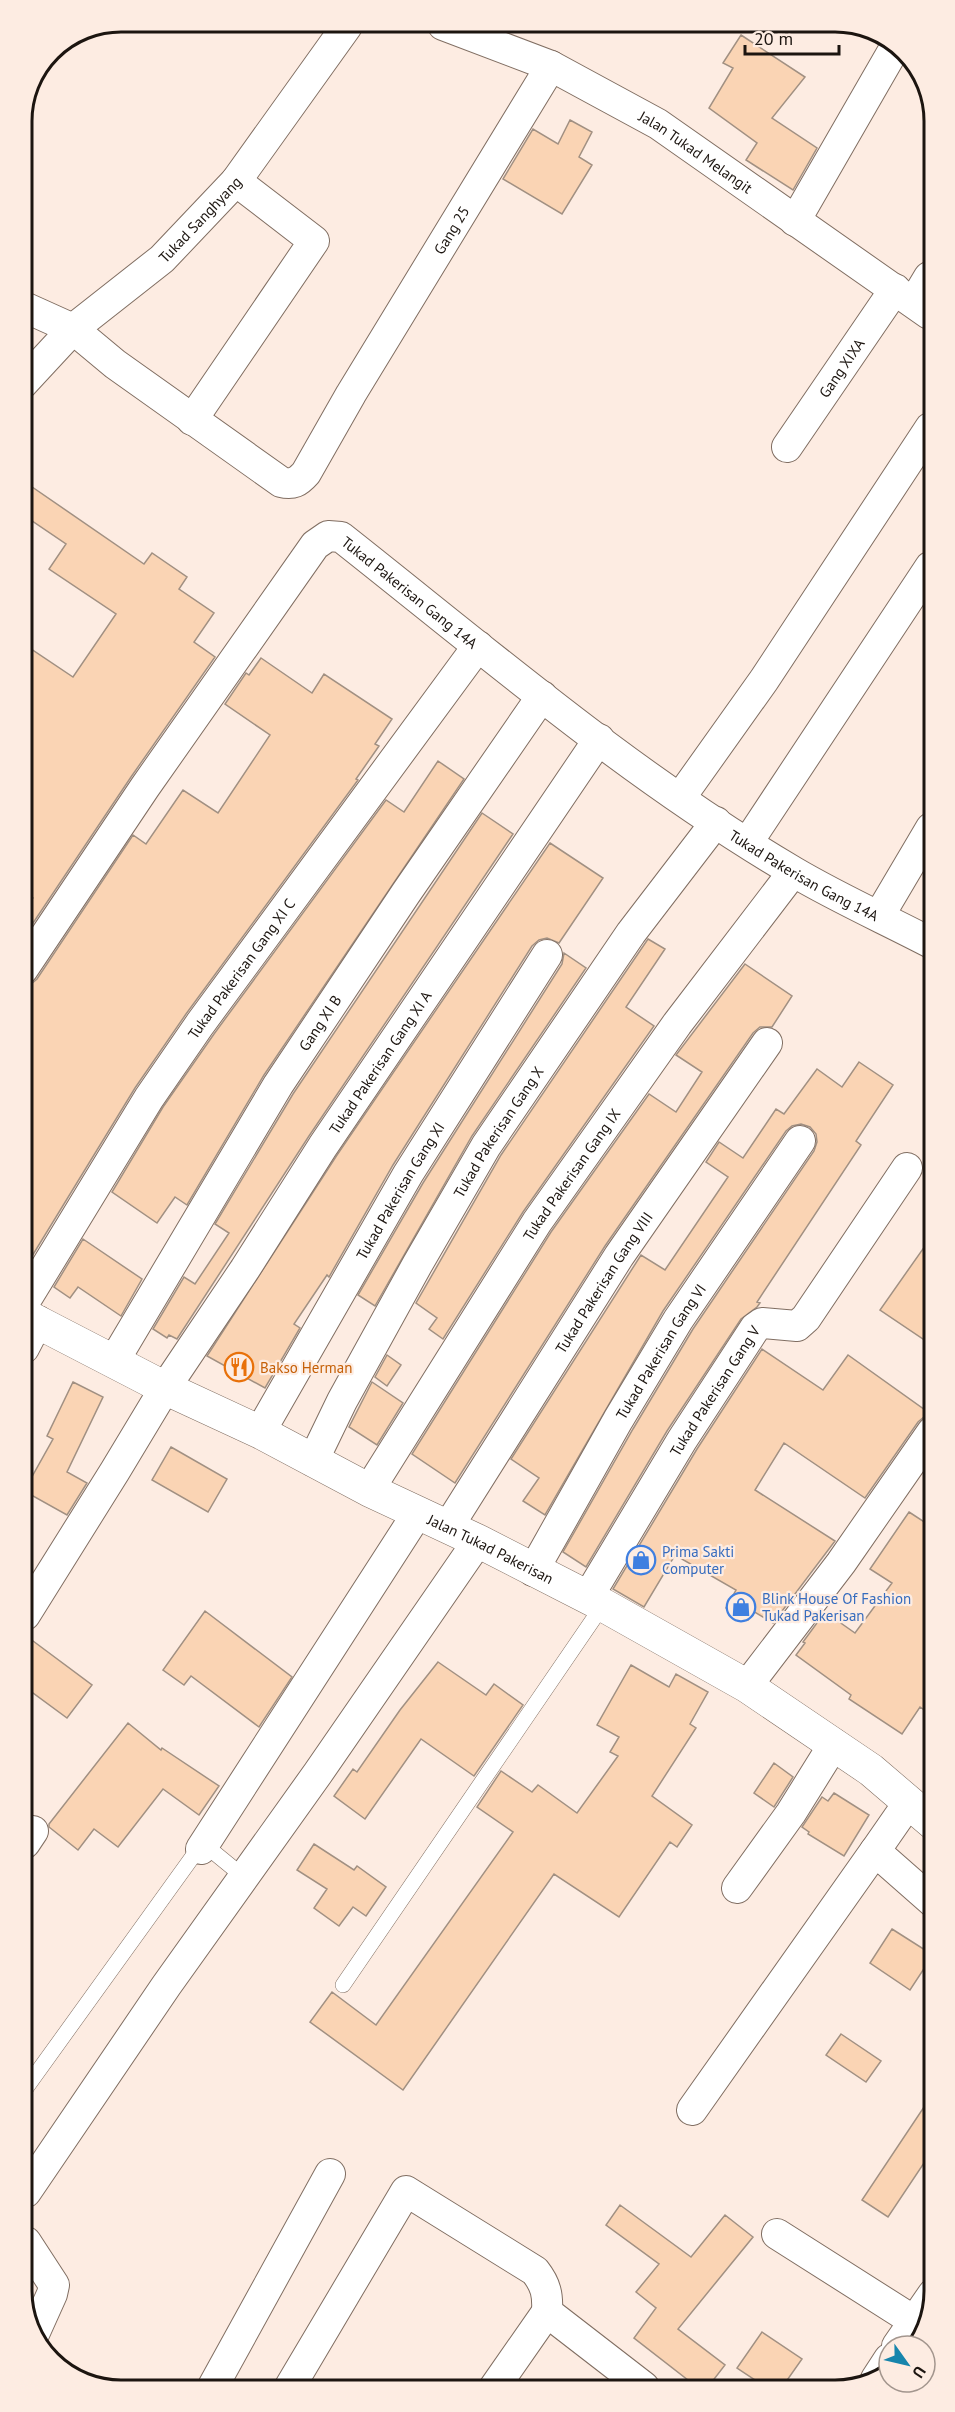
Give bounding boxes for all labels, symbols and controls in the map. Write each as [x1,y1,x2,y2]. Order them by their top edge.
scale bar [745,18,840,56]
text: 20 m [754,27,793,50]
street label: Jalan Tukad Melangit [635,106,757,197]
street label: Tukad Sanghyang [154,172,245,267]
street label: Gang 25 [429,202,473,258]
street label: Gang XIXA [814,334,868,401]
street label: Tukad Pakerisan Gang 14A [338,532,482,652]
street label: Tukad Pakerisan Gang 14A [726,825,882,925]
street label: Tukad Pakerisan Gang XI C [183,895,299,1042]
street label: Tukad Pakerisan Gang XI A [324,987,435,1138]
street label: Gang XI B [294,991,345,1054]
street label: Tukad Pakerisan Gang X [449,1062,547,1201]
street label: Tukad Pakerisan Gang IX [518,1104,624,1244]
street label: Tukad Pakerisan Gang XI [352,1118,448,1263]
street label: Tukad Pakerisan Gang VIII [551,1208,656,1357]
street label: Tukad Pakerisan Gang VI [611,1280,710,1423]
street label: Tukad Pakerisan Gang V [665,1321,764,1459]
restaurant icon: Bakso Herman [223,1351,255,1383]
place label: Bakso Herman [260,1358,352,1377]
street label: Jalan Tukad Pakerisan [424,1509,557,1588]
place label: Prima Sakti Computer [662,1542,734,1578]
shop icon: Prima Sakti Computer [625,1544,657,1576]
place label: Blink House Of Fashion Tukad Pakerisan [762,1589,911,1625]
shop icon: Blink House Of Fashion Tukad Pakerisan [725,1591,757,1623]
north arrow [877,2334,937,2394]
text: U [908,2363,931,2382]

